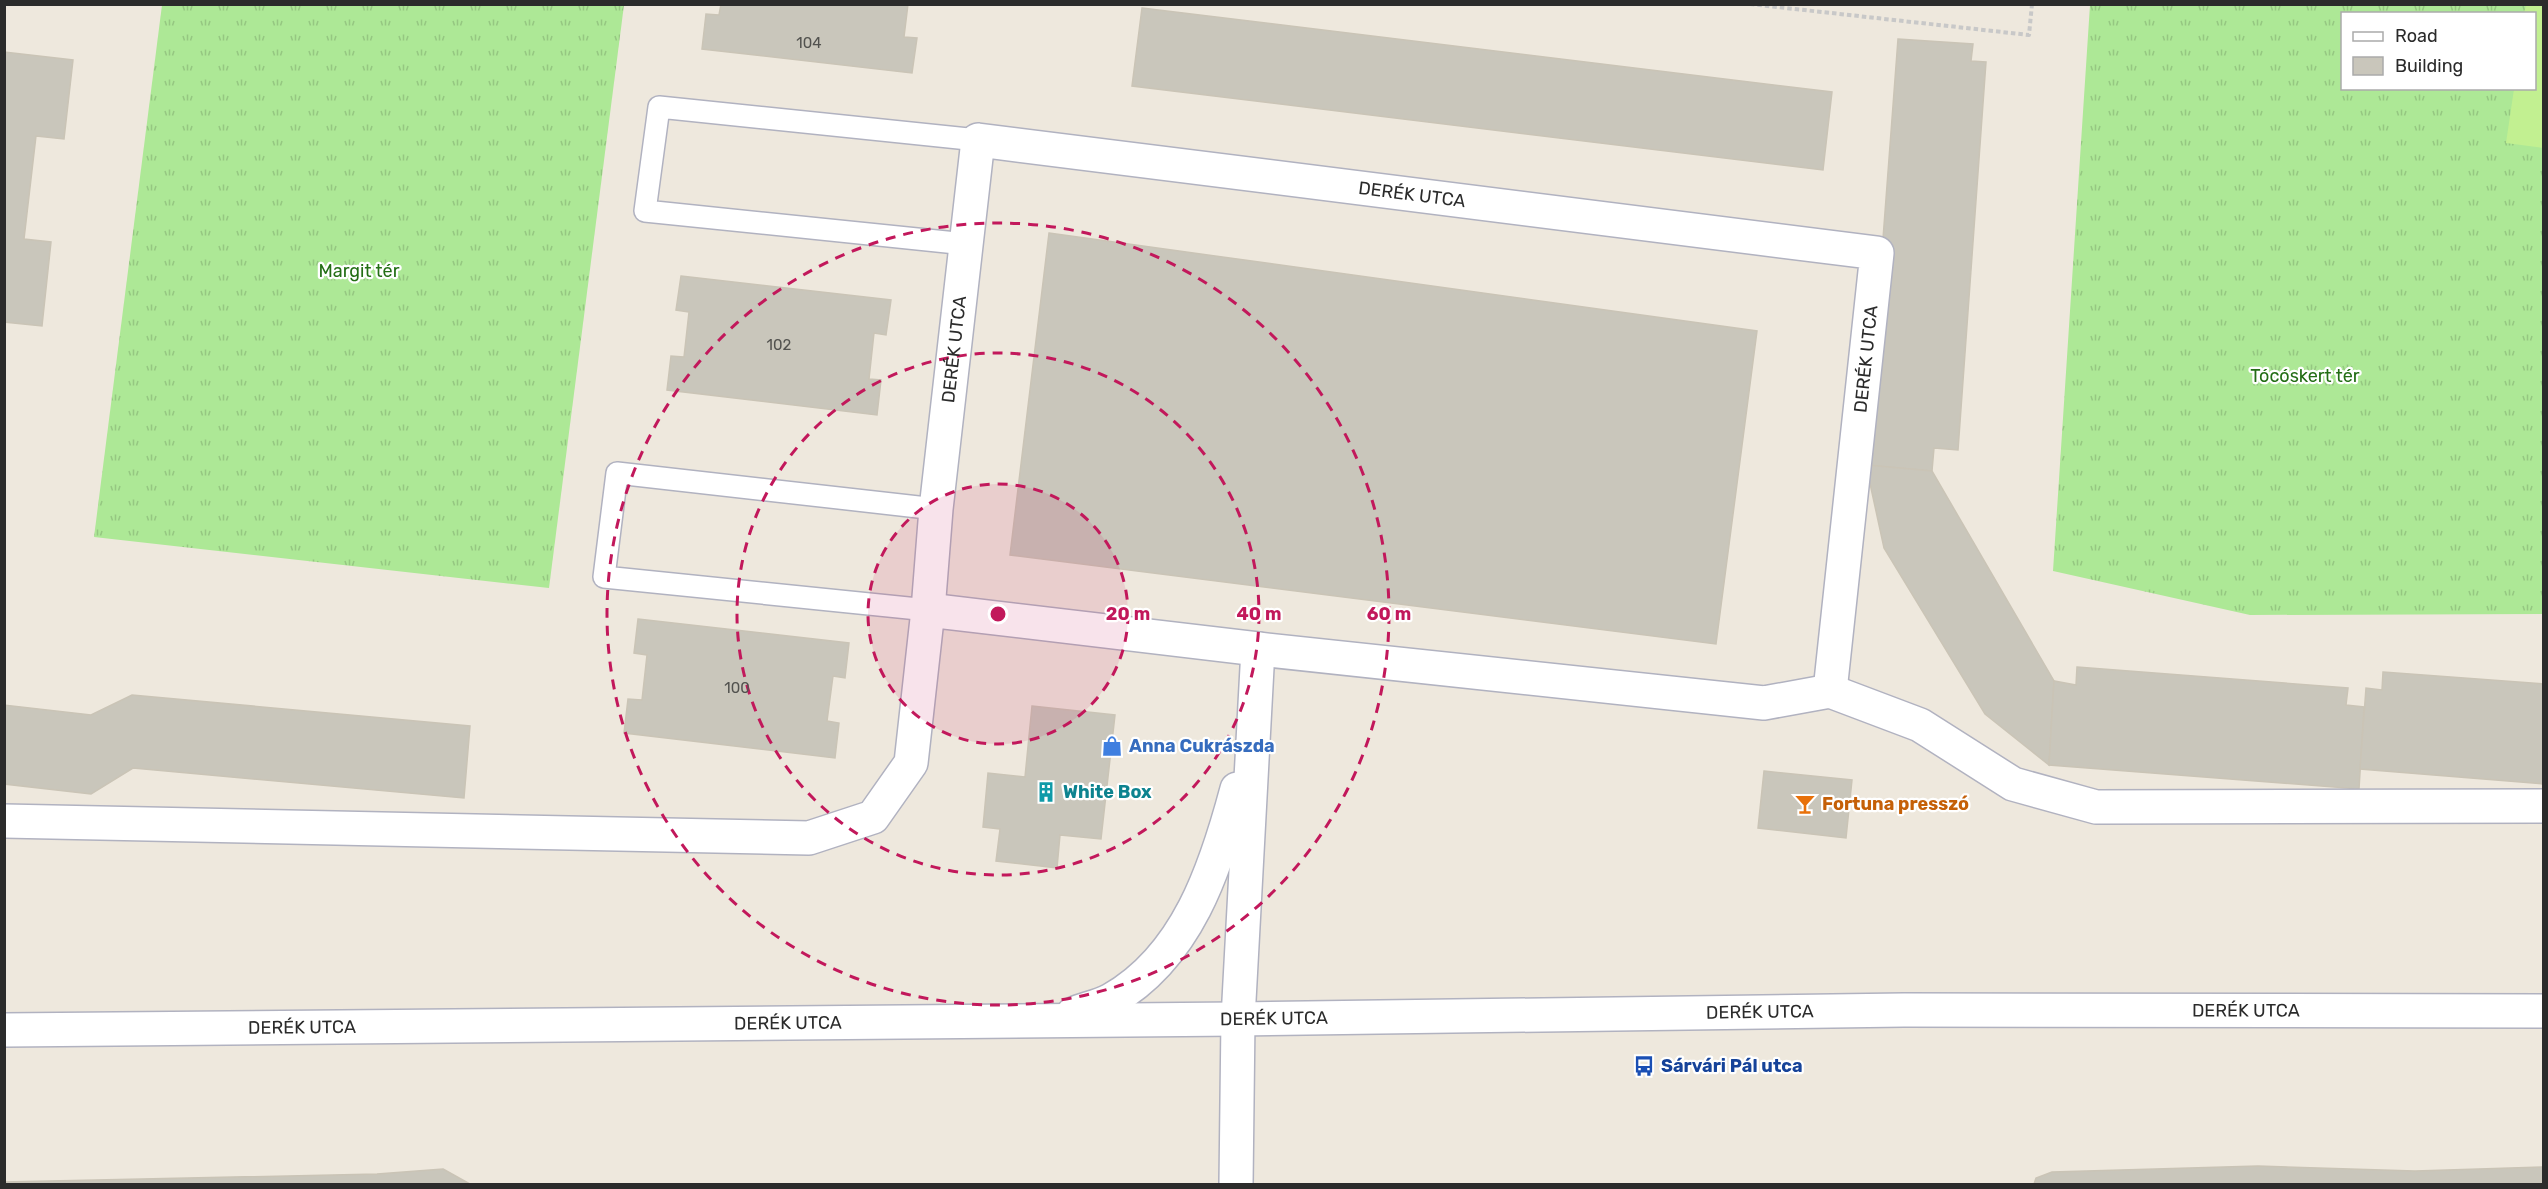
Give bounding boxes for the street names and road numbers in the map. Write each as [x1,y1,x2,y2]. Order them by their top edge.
street label: DERÉK UTCA [1357,177,1467,212]
street label: DERÉK UTCA [937,295,971,404]
street label: DERÉK UTCA [1849,304,1883,414]
street label: DERÉK UTCA [2192,999,2300,1022]
street label: DERÉK UTCA [1706,1000,1814,1024]
street label: DERÉK UTCA [1220,1007,1328,1030]
street label: DERÉK UTCA [734,1012,842,1034]
street label: DERÉK UTCA [248,1016,356,1039]

